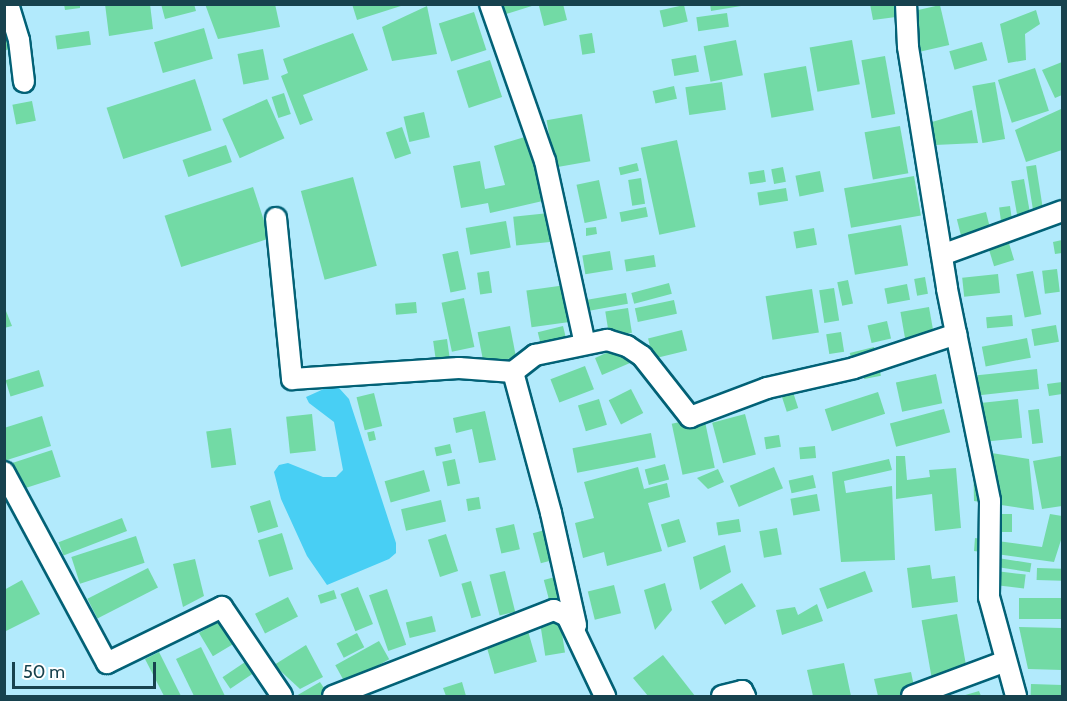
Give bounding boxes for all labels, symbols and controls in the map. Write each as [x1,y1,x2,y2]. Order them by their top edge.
scale bar [15,650,159,688]
text: 50 m [23,661,65,683]

